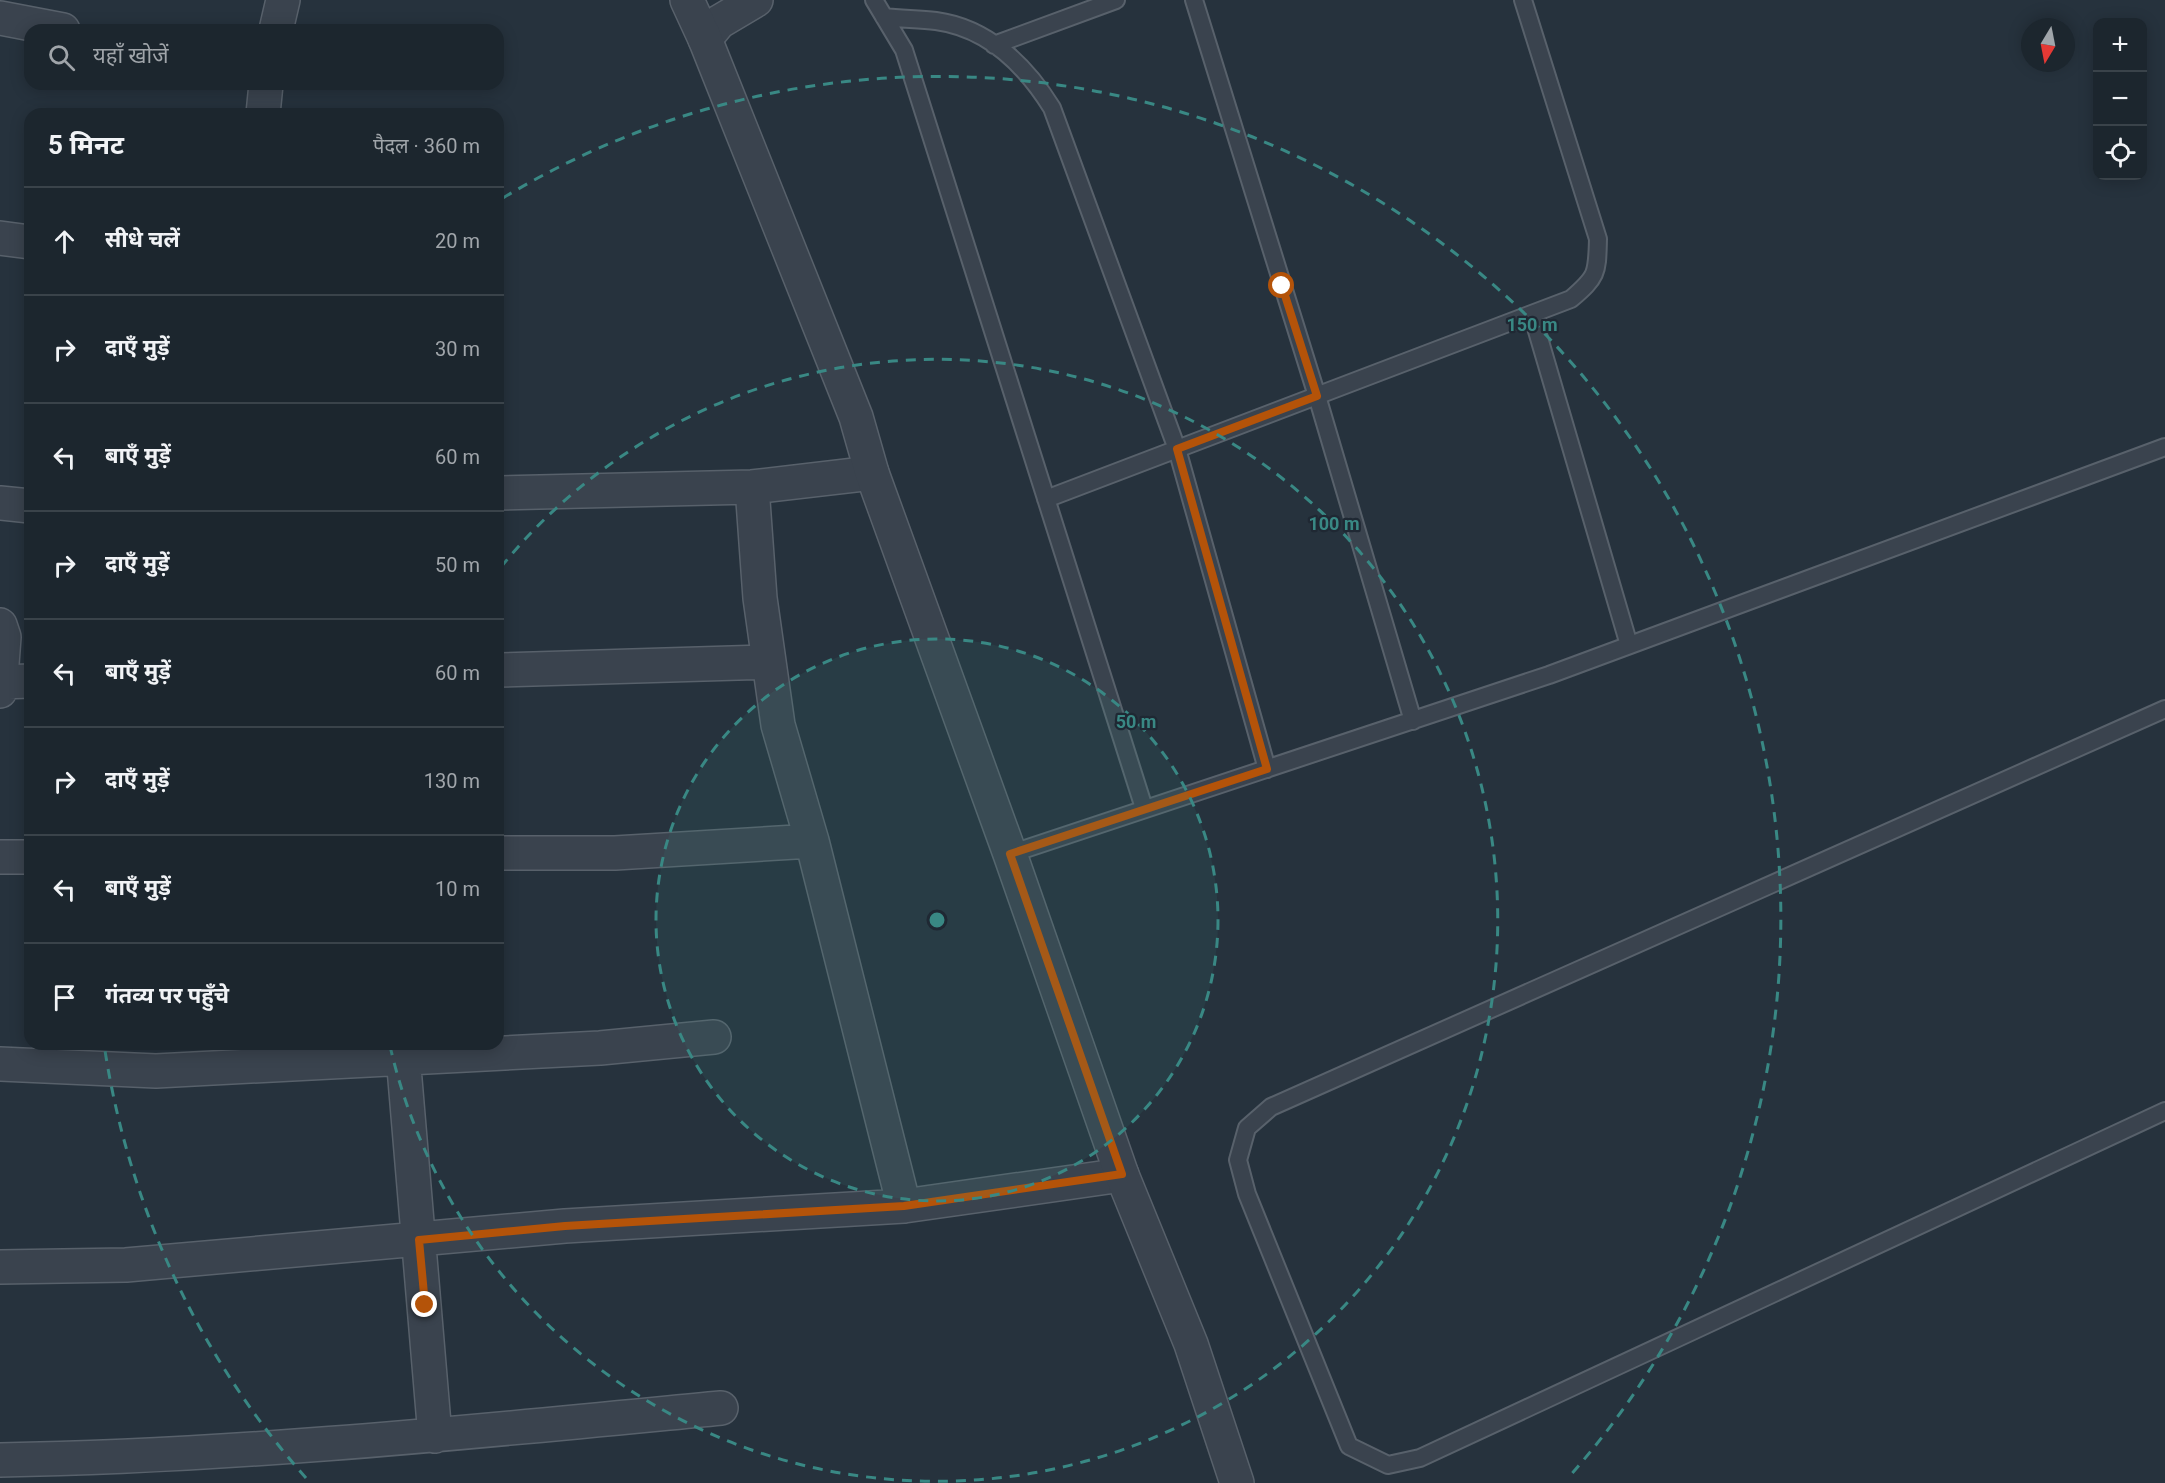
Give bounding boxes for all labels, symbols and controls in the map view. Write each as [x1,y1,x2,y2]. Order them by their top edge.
north arrow [2021,18,2075,72]
map controls [2093,18,2147,180]
button: + [2093,18,2147,72]
search box [24,24,504,90]
icon: search [45,41,78,74]
text: यहाँ खोजें [93,43,169,68]
button: − [2093,72,2147,126]
button: locate [2093,126,2147,180]
text: 5 मिनट [48,130,124,160]
text: पैदल · 360 m [373,134,480,158]
icon: ahead [48,225,81,258]
text: सीधे चलें [105,227,180,252]
text: 20 m [435,229,480,253]
route start [1268,272,1294,298]
text: 150 m [1506,314,1558,335]
icon: right [48,333,81,366]
text: दाएँ मुड़ें [105,335,170,360]
text: 30 m [435,337,480,361]
icon: left [48,441,81,474]
text: बाएँ मुड़ें [105,443,171,468]
text: 60 m [435,445,480,469]
text: 100 m [1308,513,1360,534]
icon: right [48,549,81,582]
text: दाएँ मुड़ें [105,551,170,576]
text: 50 m [435,553,480,577]
icon: left [48,657,81,690]
text: बाएँ मुड़ें [105,659,171,684]
text: 60 m [435,661,480,685]
text: 50 m [1116,711,1156,732]
icon: right [48,765,81,798]
text: दाएँ मुड़ें [105,767,170,792]
text: 130 m [424,769,480,793]
icon: left [48,873,81,906]
text: बाएँ मुड़ें [105,875,171,900]
text: 10 m [435,877,480,901]
centre of rings [927,910,947,930]
icon: arrive [48,981,81,1014]
text: गंतव्य पर पहुँचे [105,983,229,1008]
route end [411,1291,437,1317]

